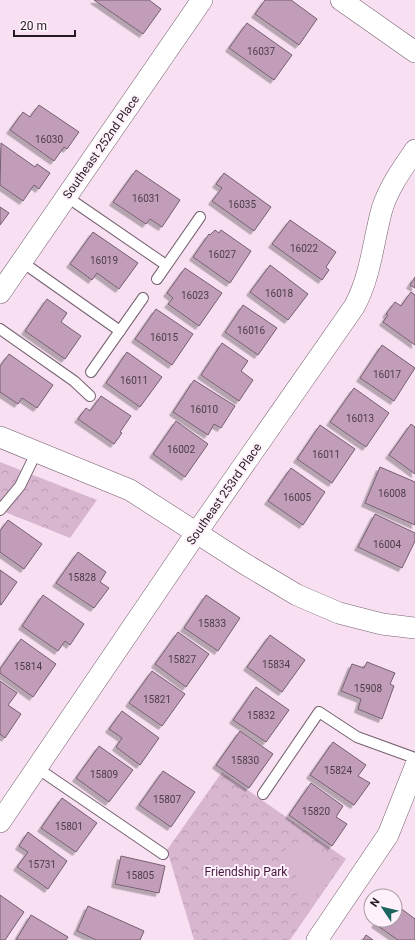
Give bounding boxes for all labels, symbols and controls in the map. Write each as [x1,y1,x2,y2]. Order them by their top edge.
scale bar [14,12,75,38]
text: 20 m [20,19,47,33]
house number: 16037 [247,46,275,57]
street label: Southeast 252nd Place [60,92,142,202]
house number: 16030 [35,134,63,145]
house number: 16031 [132,193,160,204]
house number: 16035 [228,199,256,210]
house number: 16022 [290,243,318,254]
house number: 16027 [208,249,236,260]
house number: 16019 [90,255,118,266]
house number: 16018 [265,288,293,299]
house number: 16023 [181,290,209,301]
house number: 16016 [237,325,265,336]
house number: 16015 [150,332,178,343]
house number: 16017 [373,369,401,380]
house number: 16011 [120,375,148,386]
house number: 16010 [190,404,218,415]
house number: 16013 [346,413,374,424]
street label: Southeast 253rd Place [184,441,264,547]
house number: 16002 [167,444,195,455]
house number: 16011 [312,449,340,460]
house number: 16008 [378,488,406,499]
house number: 16005 [283,492,311,503]
house number: 16004 [373,539,401,550]
house number: 15828 [68,572,96,583]
house number: 15833 [198,618,226,629]
house number: 15827 [168,654,196,665]
house number: 15834 [262,659,290,670]
house number: 15814 [14,661,42,672]
house number: 15908 [354,683,382,694]
house number: 15821 [143,694,171,705]
house number: 15832 [247,710,275,721]
house number: 15830 [231,755,259,766]
house number: 15824 [324,765,352,776]
house number: 15809 [90,769,118,780]
house number: 15807 [153,794,181,805]
house number: 15820 [302,806,330,817]
house number: 15801 [55,821,83,832]
house number: 15731 [28,859,56,870]
park label: Friendship Park [205,865,288,879]
house number: 15805 [126,870,154,881]
north arrow [363,888,403,928]
text: N [368,895,383,909]

